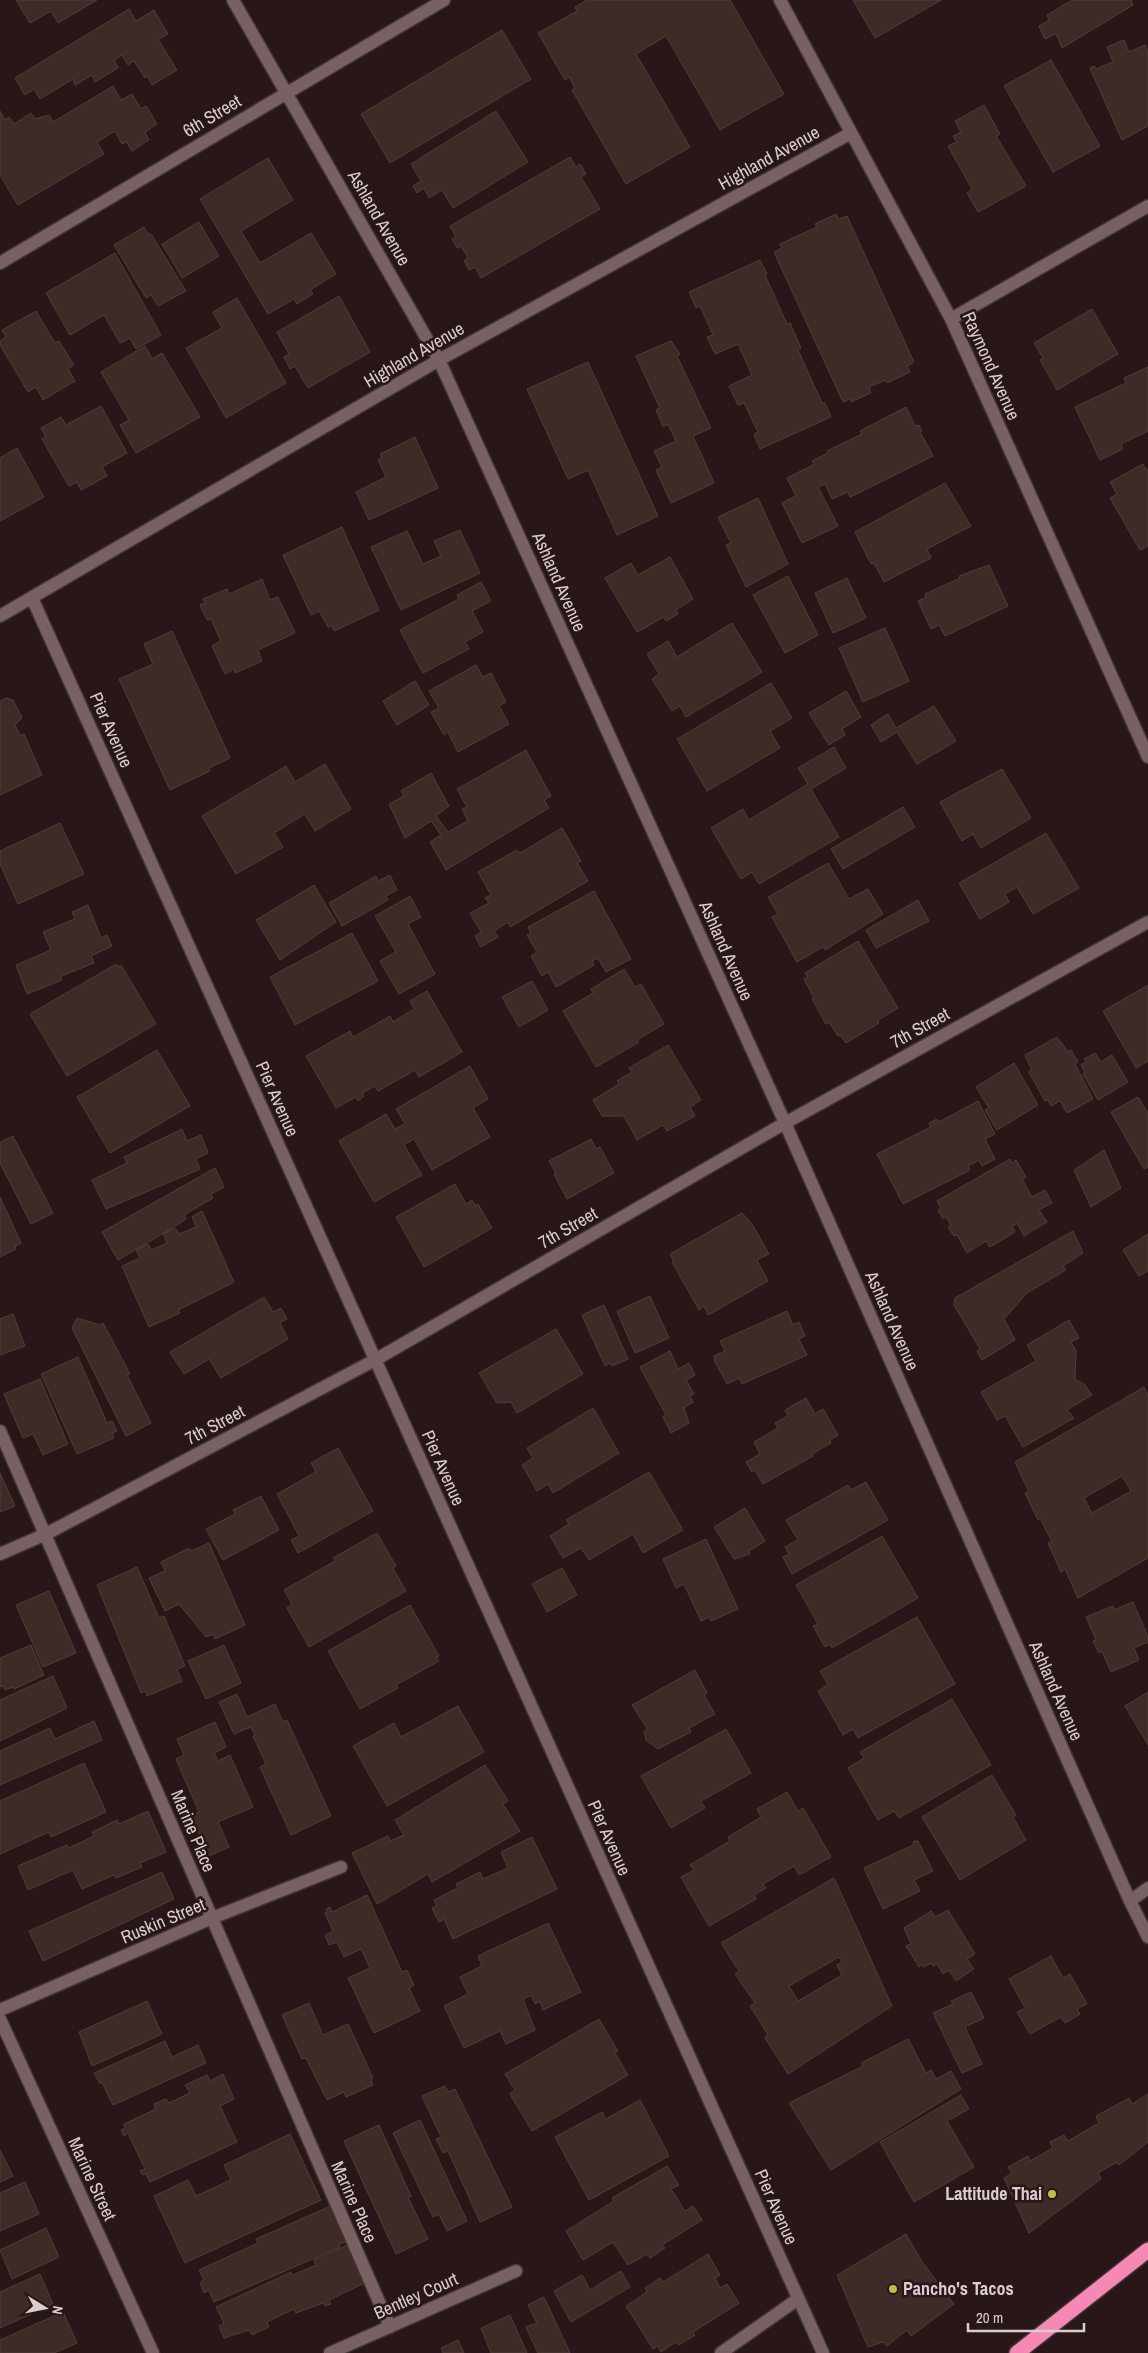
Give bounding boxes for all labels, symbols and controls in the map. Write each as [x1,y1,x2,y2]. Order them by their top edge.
street label: 6th Street [178,88,246,143]
street label: Highland Avenue [714,119,824,196]
street label: Ashland Avenue [341,165,417,270]
street label: Raymond Avenue [956,308,1027,424]
street label: Highland Avenue [359,316,469,393]
street label: Ashland Avenue [526,527,593,635]
street label: Pier Avenue [84,688,139,772]
street label: Ashland Avenue [693,896,760,1004]
street label: 7th Street [886,1001,954,1054]
street label: Pier Avenue [250,1057,305,1141]
street label: 7th Street [534,1201,602,1254]
street label: Ashland Avenue [859,1266,926,1374]
street label: 7th Street [181,1398,249,1451]
street label: Pier Avenue [416,1426,471,1510]
street label: Ashland Avenue [1023,1636,1090,1744]
street label: Marine Place [165,1786,222,1876]
street label: Pier Avenue [582,1796,637,1880]
street label: Ruskin Street [117,1892,209,1950]
street label: Marine Street [62,2133,123,2225]
street label: Marine Place [325,2157,384,2247]
street label: Pier Avenue [749,2165,804,2249]
place label: Lattitude Thai [945,2181,1042,2206]
marker: Lattitude Thai [1046,2188,1058,2200]
street label: Bentley Court [370,2266,462,2325]
place label: Pancho's Tacos [903,2276,1014,2301]
north arrow [20,2283,70,2333]
marker: Pancho's Tacos [887,2283,899,2295]
scale bar [968,2300,1084,2332]
text: N [48,2305,67,2316]
text: 20 m [976,2307,1003,2328]

